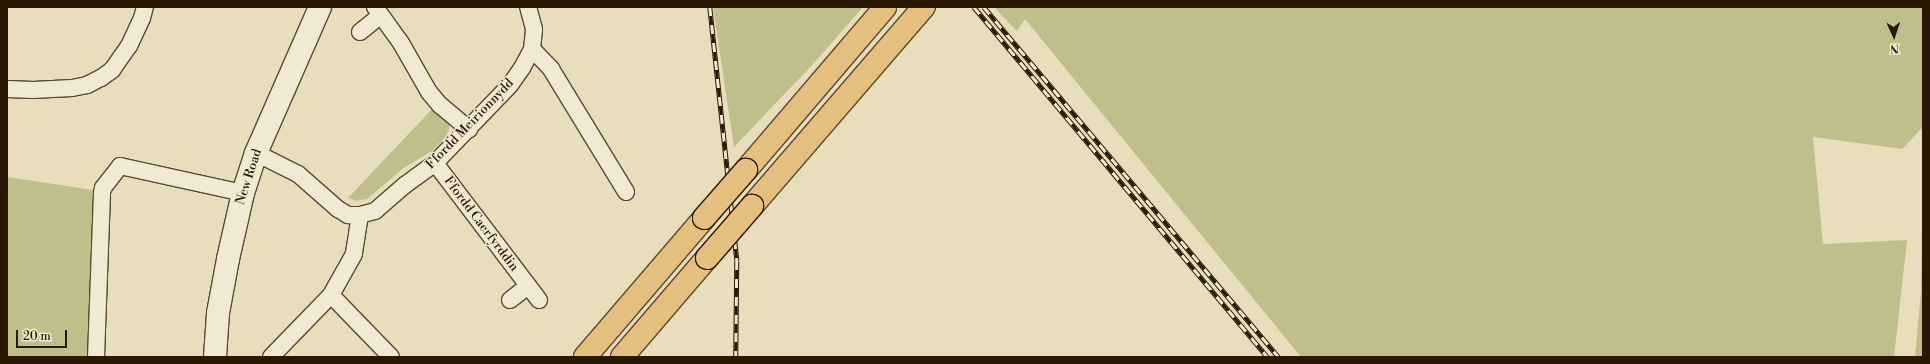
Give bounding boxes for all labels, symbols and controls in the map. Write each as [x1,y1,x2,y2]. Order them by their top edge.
north arrow [1874,16,1914,56]
text: N [1890,41,1899,55]
street label: Ffordd Meirionnydd [423,76,517,172]
street label: New Road [233,147,265,207]
street label: Ffordd Caerfyrddin [440,174,522,274]
scale bar [18,322,69,348]
text: 20 m [23,329,51,344]

